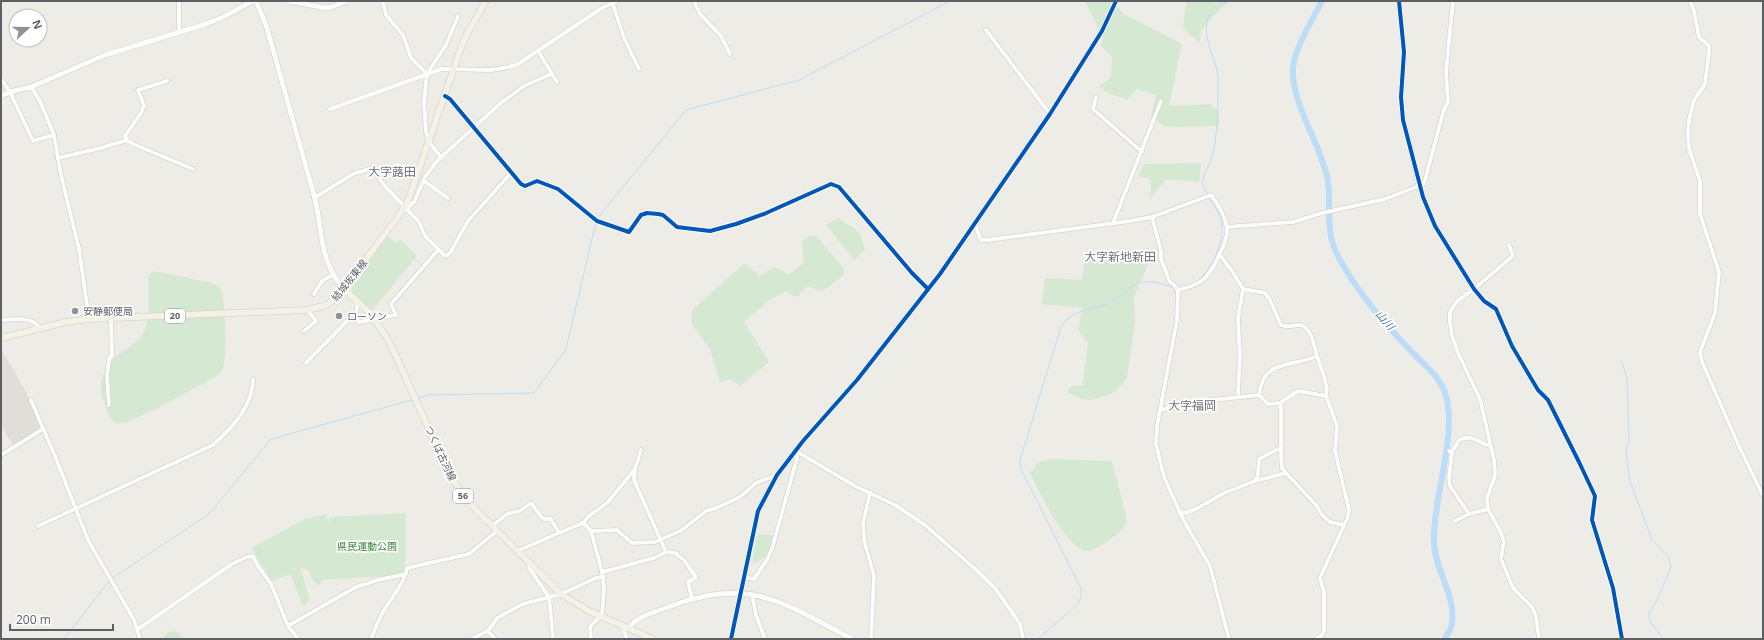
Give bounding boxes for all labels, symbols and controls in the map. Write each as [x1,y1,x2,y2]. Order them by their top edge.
north arrow [8,8,48,48]
text: N [29,17,46,31]
district label: 大字蕗田 [368,163,416,180]
district label: 大字新地新田 [1084,248,1156,265]
street label: 結城坂東線 [328,256,370,304]
place label: 安静郵便局 [83,304,133,318]
marker: 安静郵便局 [70,306,80,316]
water label: 山川 [1372,306,1399,334]
road number: 20 [165,309,185,323]
place label: ローソン [347,309,387,323]
marker: ローソン [334,311,344,321]
district label: 大字福岡 [1168,397,1216,414]
street label: つくば古河線 [422,423,460,483]
road number: 56 [453,489,473,503]
park label: 県民運動公園 [337,539,397,553]
scale bar [10,606,113,632]
text: 200 m [16,611,51,628]

